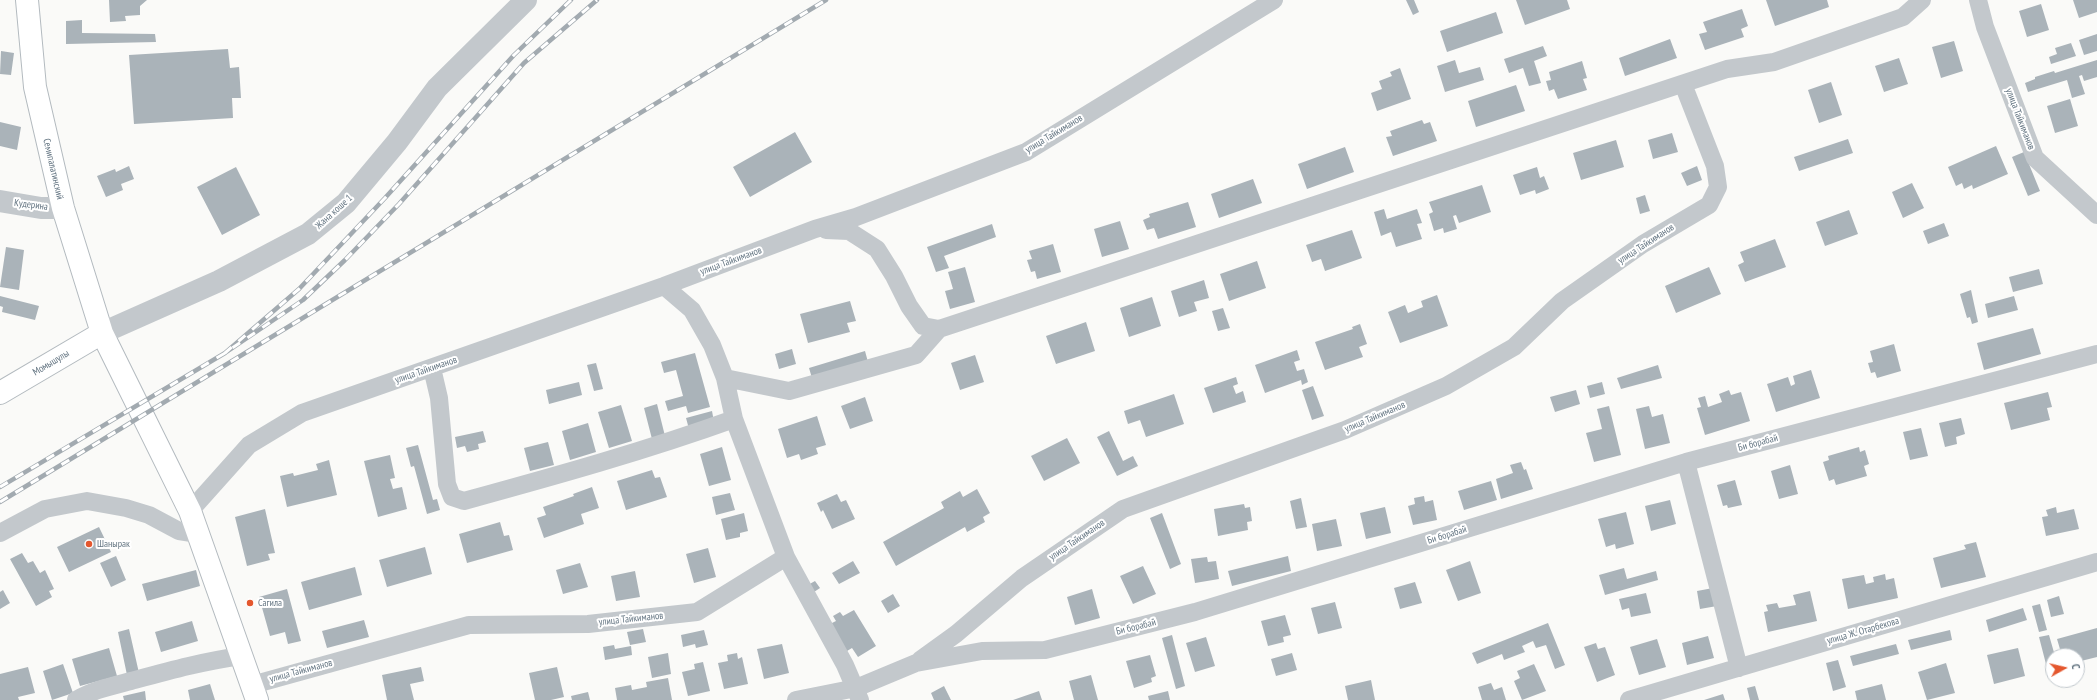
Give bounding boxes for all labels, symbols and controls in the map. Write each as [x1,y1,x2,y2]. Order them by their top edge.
street label: улица Тайкиманов [2003,87,2037,151]
street label: улица Тайкиманов [1023,112,1085,156]
street label: Семипалатинский [40,137,66,201]
street label: Жана коше 1 [313,192,355,232]
street label: Кудерина [13,197,49,213]
street label: улица Тайкиманов [1616,221,1676,267]
street label: улица Тайкиманов [699,244,763,278]
street label: Момышулы [31,347,71,379]
street label: улица Тайкиманов [393,354,459,386]
street label: улица Тайкиманов [1343,399,1407,435]
street label: Би борабай [1737,432,1779,454]
street label: улица Тайкиманов [1047,517,1107,563]
street label: Би борабай [1426,523,1468,547]
place label: Шанырак [97,538,130,550]
marker: Шанырак [84,539,94,549]
place label: Сагила [258,597,282,609]
marker: Сагила [245,598,255,608]
street label: улица Тайкиманов [598,610,664,628]
street label: улица Ж. Отарбекова [1825,615,1901,647]
street label: Би борабай [1115,616,1157,638]
north arrow [2045,648,2085,688]
street label: улица Тайкиманов [268,657,334,685]
text: С [2069,663,2083,670]

